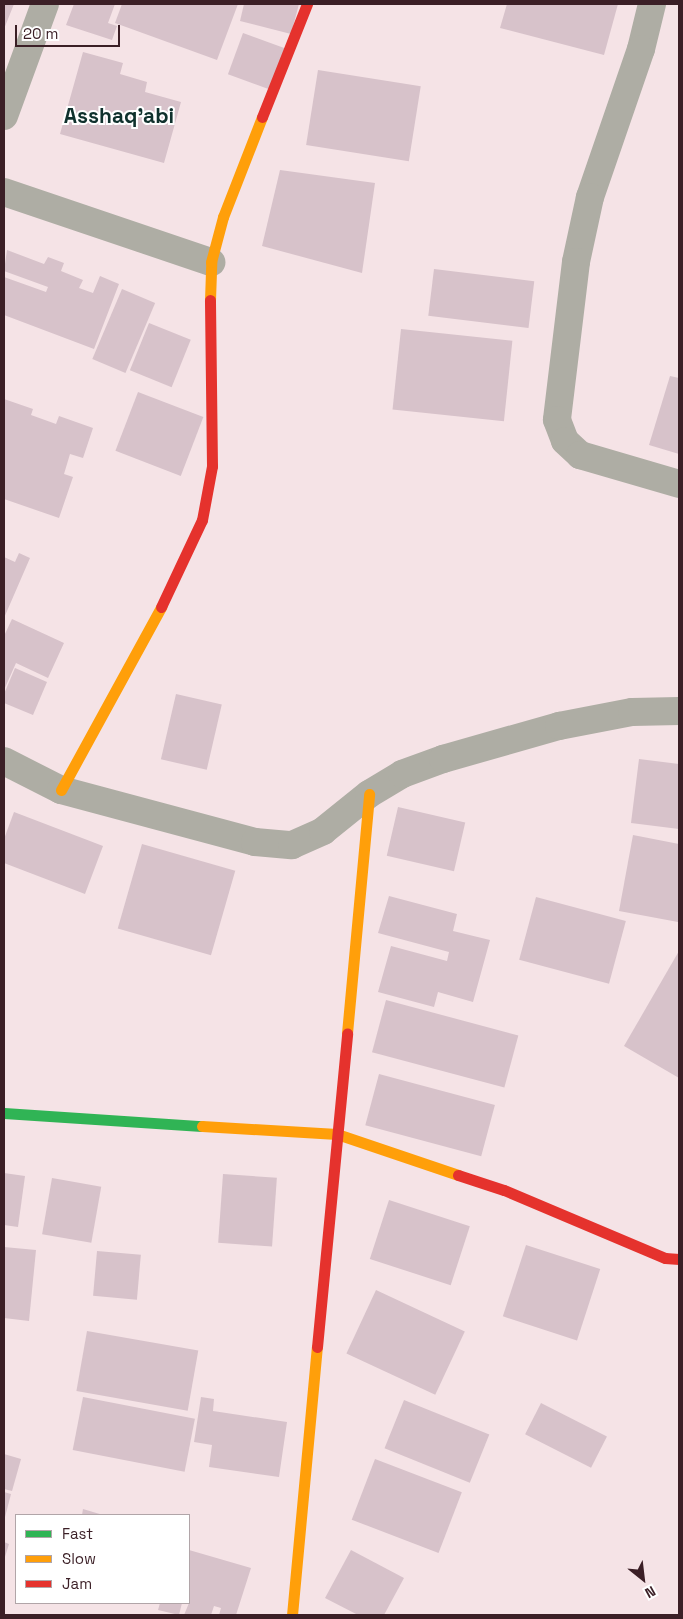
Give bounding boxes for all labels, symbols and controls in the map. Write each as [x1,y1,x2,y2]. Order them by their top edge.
scale bar [18,15,122,47]
text: 20 m [23,24,58,43]
district label: Asshaq'abi [64,103,174,129]
legend [15,1514,190,1604]
text: Fast [62,1524,93,1543]
text: Slow [62,1549,96,1568]
north arrow [618,1554,668,1604]
text: Jam [62,1574,92,1593]
text: N [642,1582,659,1602]

